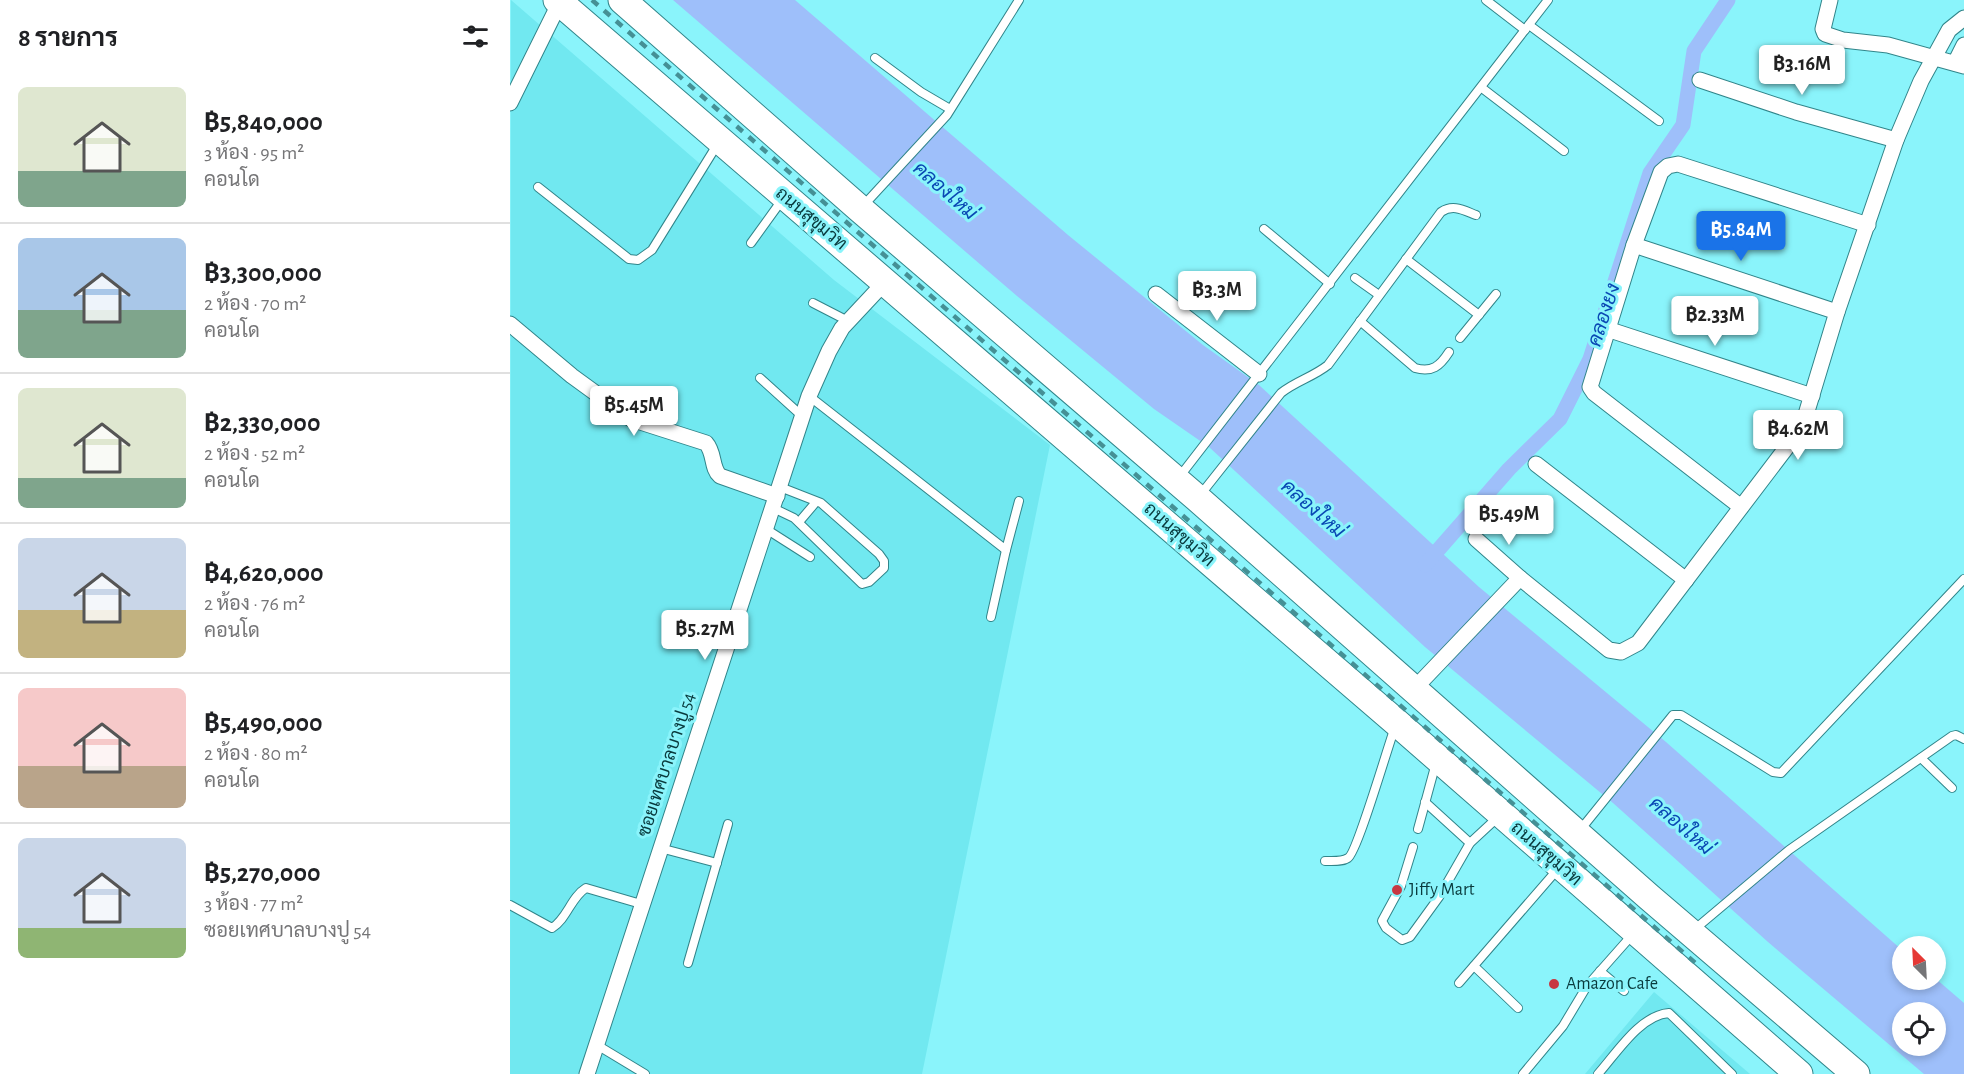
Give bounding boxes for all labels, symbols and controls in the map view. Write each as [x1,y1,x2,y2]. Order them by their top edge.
icon: filters [459,20,492,53]
text: 8 รายการ [18,25,118,51]
pin: ฿3.16M [1753,45,1851,96]
text: ฿3.16M [1773,54,1831,74]
text: ฿5,840,000 [204,109,323,135]
icon: home [66,111,138,183]
text: 3 ห้อง · 95 m² [204,143,304,163]
water label: คลองใหม่ [909,155,984,225]
text: คอนโด [204,170,260,190]
street label: ถนนสุขุมวิท [771,182,852,255]
pin: ฿5.84M [1692,211,1790,262]
text: ฿5.84M [1710,220,1772,240]
text: ฿3,300,000 [204,260,322,286]
icon: home [66,262,138,334]
pin: ฿3.3M [1175,271,1259,322]
text: ฿3.3M [1192,280,1242,300]
water label: คลองยง [1584,281,1624,349]
text: 2 ห้อง · 70 m² [204,294,306,314]
pin: ฿2.33M [1666,296,1764,347]
text: ฿2.33M [1685,305,1745,325]
text: คอนโด [204,321,260,341]
pin: ฿5.45M [585,386,683,437]
text: ฿5.45M [604,395,664,415]
text: ฿2,330,000 [204,410,320,436]
pin: ฿4.62M [1749,410,1847,461]
icon: home [66,412,138,484]
text: ฿4.62M [1767,419,1829,439]
text: 2 ห้อง · 52 m² [204,444,305,464]
text: คอนโด [204,471,260,491]
water label: คลองใหม่ [1277,473,1352,543]
pin: ฿5.49M [1460,495,1558,546]
street label: ถนนสุขุมวิท [1139,498,1220,572]
text: ฿5.49M [1479,504,1539,524]
text: ฿4,620,000 [204,560,324,586]
icon: home [66,562,138,634]
text: 2 ห้อง · 76 m² [204,594,305,614]
pin: ฿5.27M [656,610,754,661]
text: ฿5.27M [675,619,735,639]
text: คอนโด [204,621,260,641]
street label: ซอยเทศบาลบางปู 54 [634,690,702,840]
text: ฿5,490,000 [204,710,323,736]
icon: home [66,712,138,784]
text: 2 ห้อง · 80 m² [204,744,307,764]
text: คอนโด [204,771,260,791]
water label: คลองใหม่ [1645,790,1720,860]
street label: ถนนสุขุมวิท [1506,817,1587,891]
text: ฿5,270,000 [204,860,320,886]
icon: home [66,862,138,934]
place label: Jiffy Mart [1409,881,1475,899]
marker: Jiffy Mart [1390,883,1404,897]
text: 3 ห้อง · 77 m² [204,894,303,914]
text: ซอยเทศบาลบางปู 54 [204,921,371,941]
north arrow [1892,936,1946,990]
map controls [1892,936,1946,1056]
place label: Amazon Cafe [1566,975,1658,993]
marker: Amazon Cafe [1547,977,1561,991]
button: locate [1892,1002,1946,1056]

